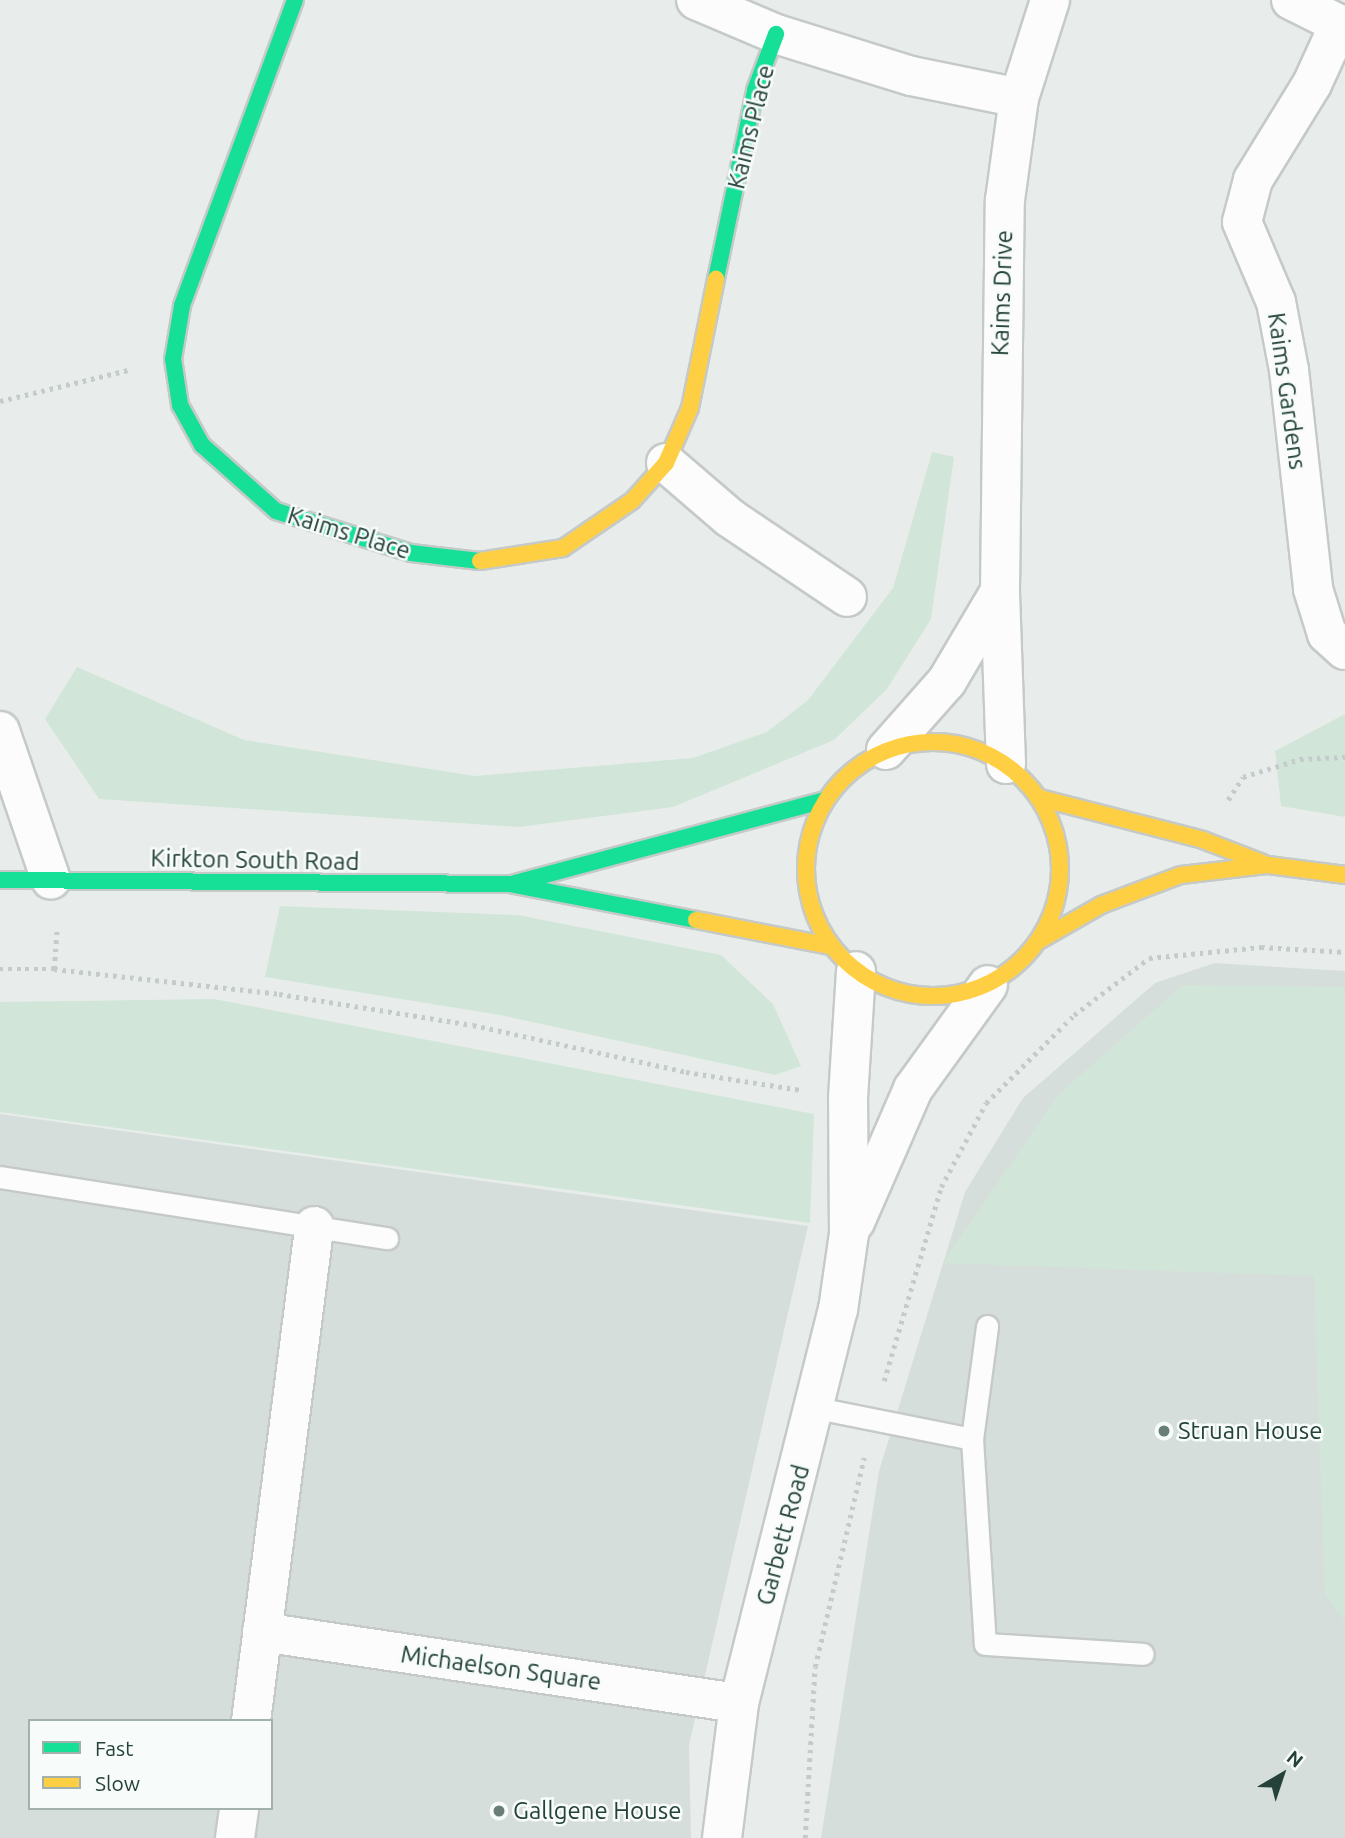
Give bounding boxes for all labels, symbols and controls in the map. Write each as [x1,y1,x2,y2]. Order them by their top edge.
street label: Kaims Place [722,62,780,192]
street label: Kaims Drive [985,229,1019,357]
street label: Kaims Gardens [1262,311,1312,471]
street label: Kaims Place [284,501,414,565]
street label: Kirkton South Road [150,844,360,876]
place label: Struan House [1178,1417,1322,1445]
marker: Struan House [1156,1423,1172,1439]
street label: Garbett Road [750,1462,816,1608]
street label: Michaelson Square [399,1640,603,1696]
legend [28,1719,273,1810]
text: Fast [95,1736,133,1760]
north arrow [1247,1740,1317,1810]
text: N [1283,1746,1308,1772]
text: Slow [95,1771,140,1795]
place label: Gallgene House [513,1797,681,1825]
marker: Gallgene House [491,1803,507,1819]

